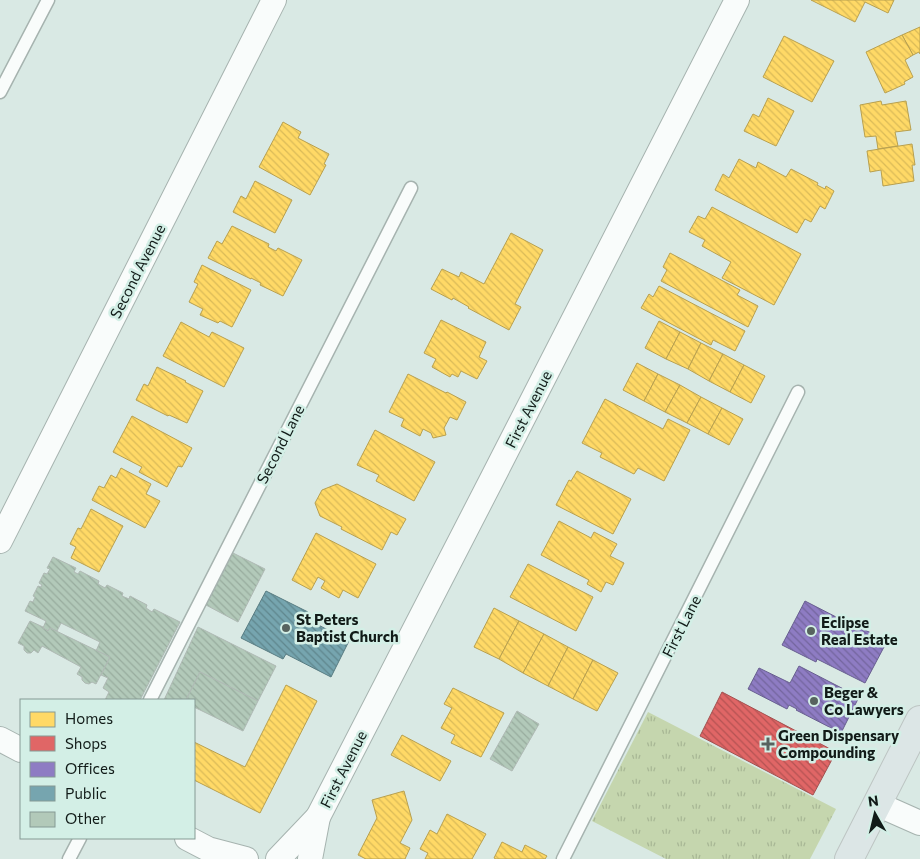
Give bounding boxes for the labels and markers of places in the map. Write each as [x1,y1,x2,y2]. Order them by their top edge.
place label: St Peters Baptist Church [296,610,399,645]
place label: Eclipse Real Estate [821,613,898,648]
marker: St Peters Baptist Church [280,622,292,634]
marker: Eclipse Real Estate [805,625,817,637]
place label: Beger & Co Lawyers [824,683,904,718]
marker: Beger & Co Lawyers [808,695,820,707]
place label: Green Dispensary Compounding [778,726,900,761]
marker: Green Dispensary Compounding [762,738,774,750]

